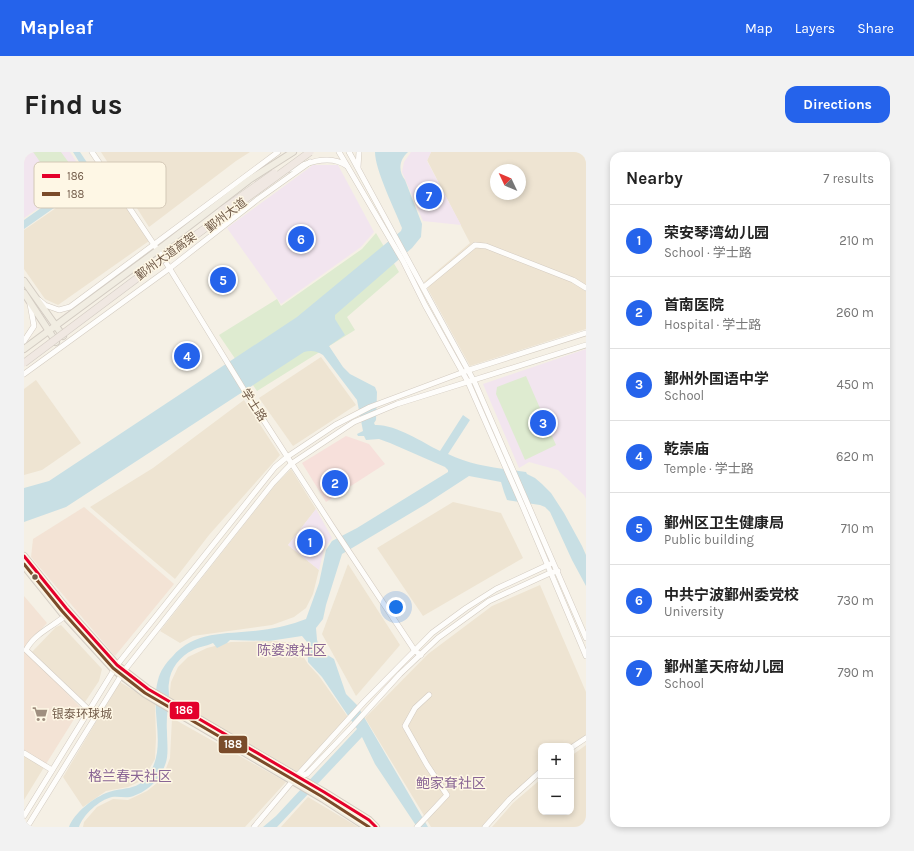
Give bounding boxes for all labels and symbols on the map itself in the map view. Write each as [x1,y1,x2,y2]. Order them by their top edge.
legend [34,162,166,208]
north arrow [490,164,526,200]
text: 186 [67,170,84,183]
pin: 7 [416,181,442,211]
text: 188 [67,188,84,201]
street label: 鄞州大道 [203,195,249,235]
pin: 6 [288,224,314,254]
street label: 鄞州大道高架 [133,229,199,283]
pin: 5 [210,265,236,295]
pin: 4 [174,341,200,371]
street label: 学士路 [238,386,270,424]
pin: 3 [530,408,556,438]
pin: 2 [322,468,348,498]
pin: 1 [297,527,323,557]
unlabelled marker [30,572,40,582]
your location [386,597,406,617]
district label: 陈婆渡社区 [257,642,327,659]
line badge: 186 [169,701,200,720]
text: 186 [175,704,193,717]
supermarket icon: 银泰环球城 [31,705,49,723]
place label: 银泰环球城 [52,707,112,721]
line badge: 188 [218,735,248,754]
text: 188 [224,738,242,751]
district label: 格兰春天社区 [88,768,172,785]
district label: 鲍家耷社区 [416,775,486,792]

